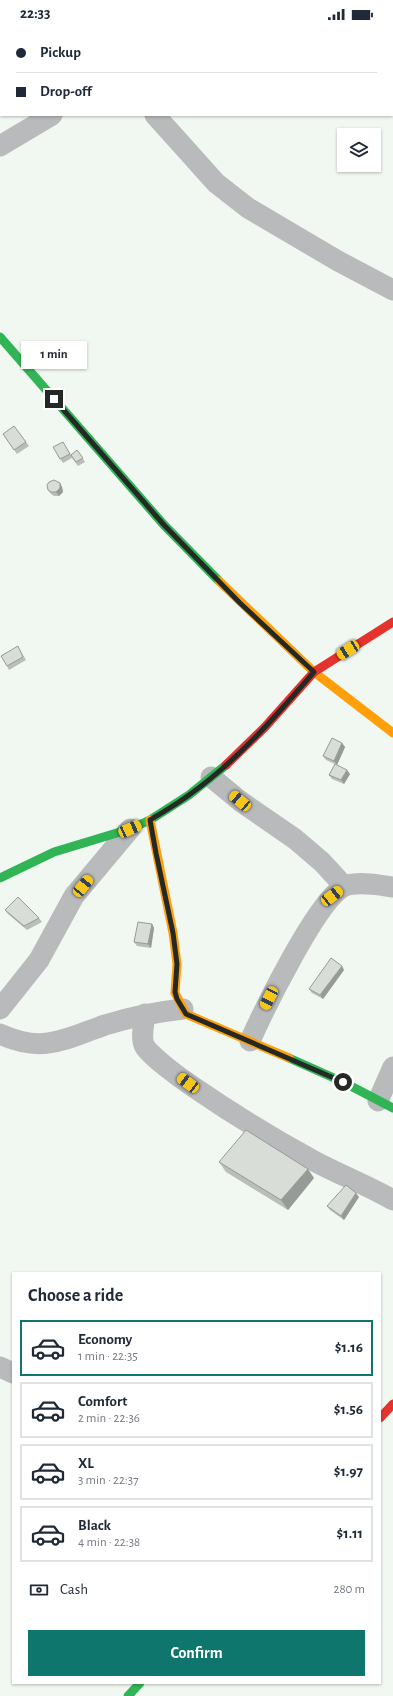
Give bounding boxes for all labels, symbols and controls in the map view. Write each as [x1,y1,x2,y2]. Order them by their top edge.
text: 22:33 [20,6,51,21]
text: Pickup [40,45,81,60]
text: Drop-off [40,84,92,99]
map controls [337,128,381,172]
button: layers [337,128,381,172]
callout: 1 min [21,341,87,369]
text: 1 min [40,348,68,361]
route end [45,390,63,408]
car [335,639,361,661]
car [227,789,253,813]
car [117,819,143,839]
car [71,873,95,899]
car [319,884,345,908]
car [258,985,280,1011]
car [175,1071,201,1095]
route start [334,1073,352,1091]
text: Choose a ride [28,1287,123,1305]
icon: car [30,1330,66,1366]
text: Economy [78,1332,132,1347]
text: $1.16 [335,1340,363,1355]
text: 1 min · 22:35 [78,1350,138,1363]
icon: car [30,1392,66,1428]
text: Comfort [78,1394,127,1409]
text: $1.56 [334,1402,363,1417]
text: 2 min · 22:36 [78,1412,140,1425]
icon: car [30,1454,66,1490]
text: XL [78,1456,94,1471]
text: $1.97 [334,1464,363,1479]
text: 3 min · 22:37 [78,1474,139,1487]
icon: car [30,1516,66,1552]
text: Black [78,1518,111,1533]
text: $1.11 [337,1526,363,1541]
text: 4 min · 22:38 [78,1536,140,1549]
icon: cash [28,1579,50,1601]
text: Cash [60,1582,88,1597]
text: 280 m [334,1583,365,1596]
button: Confirm [28,1630,365,1676]

